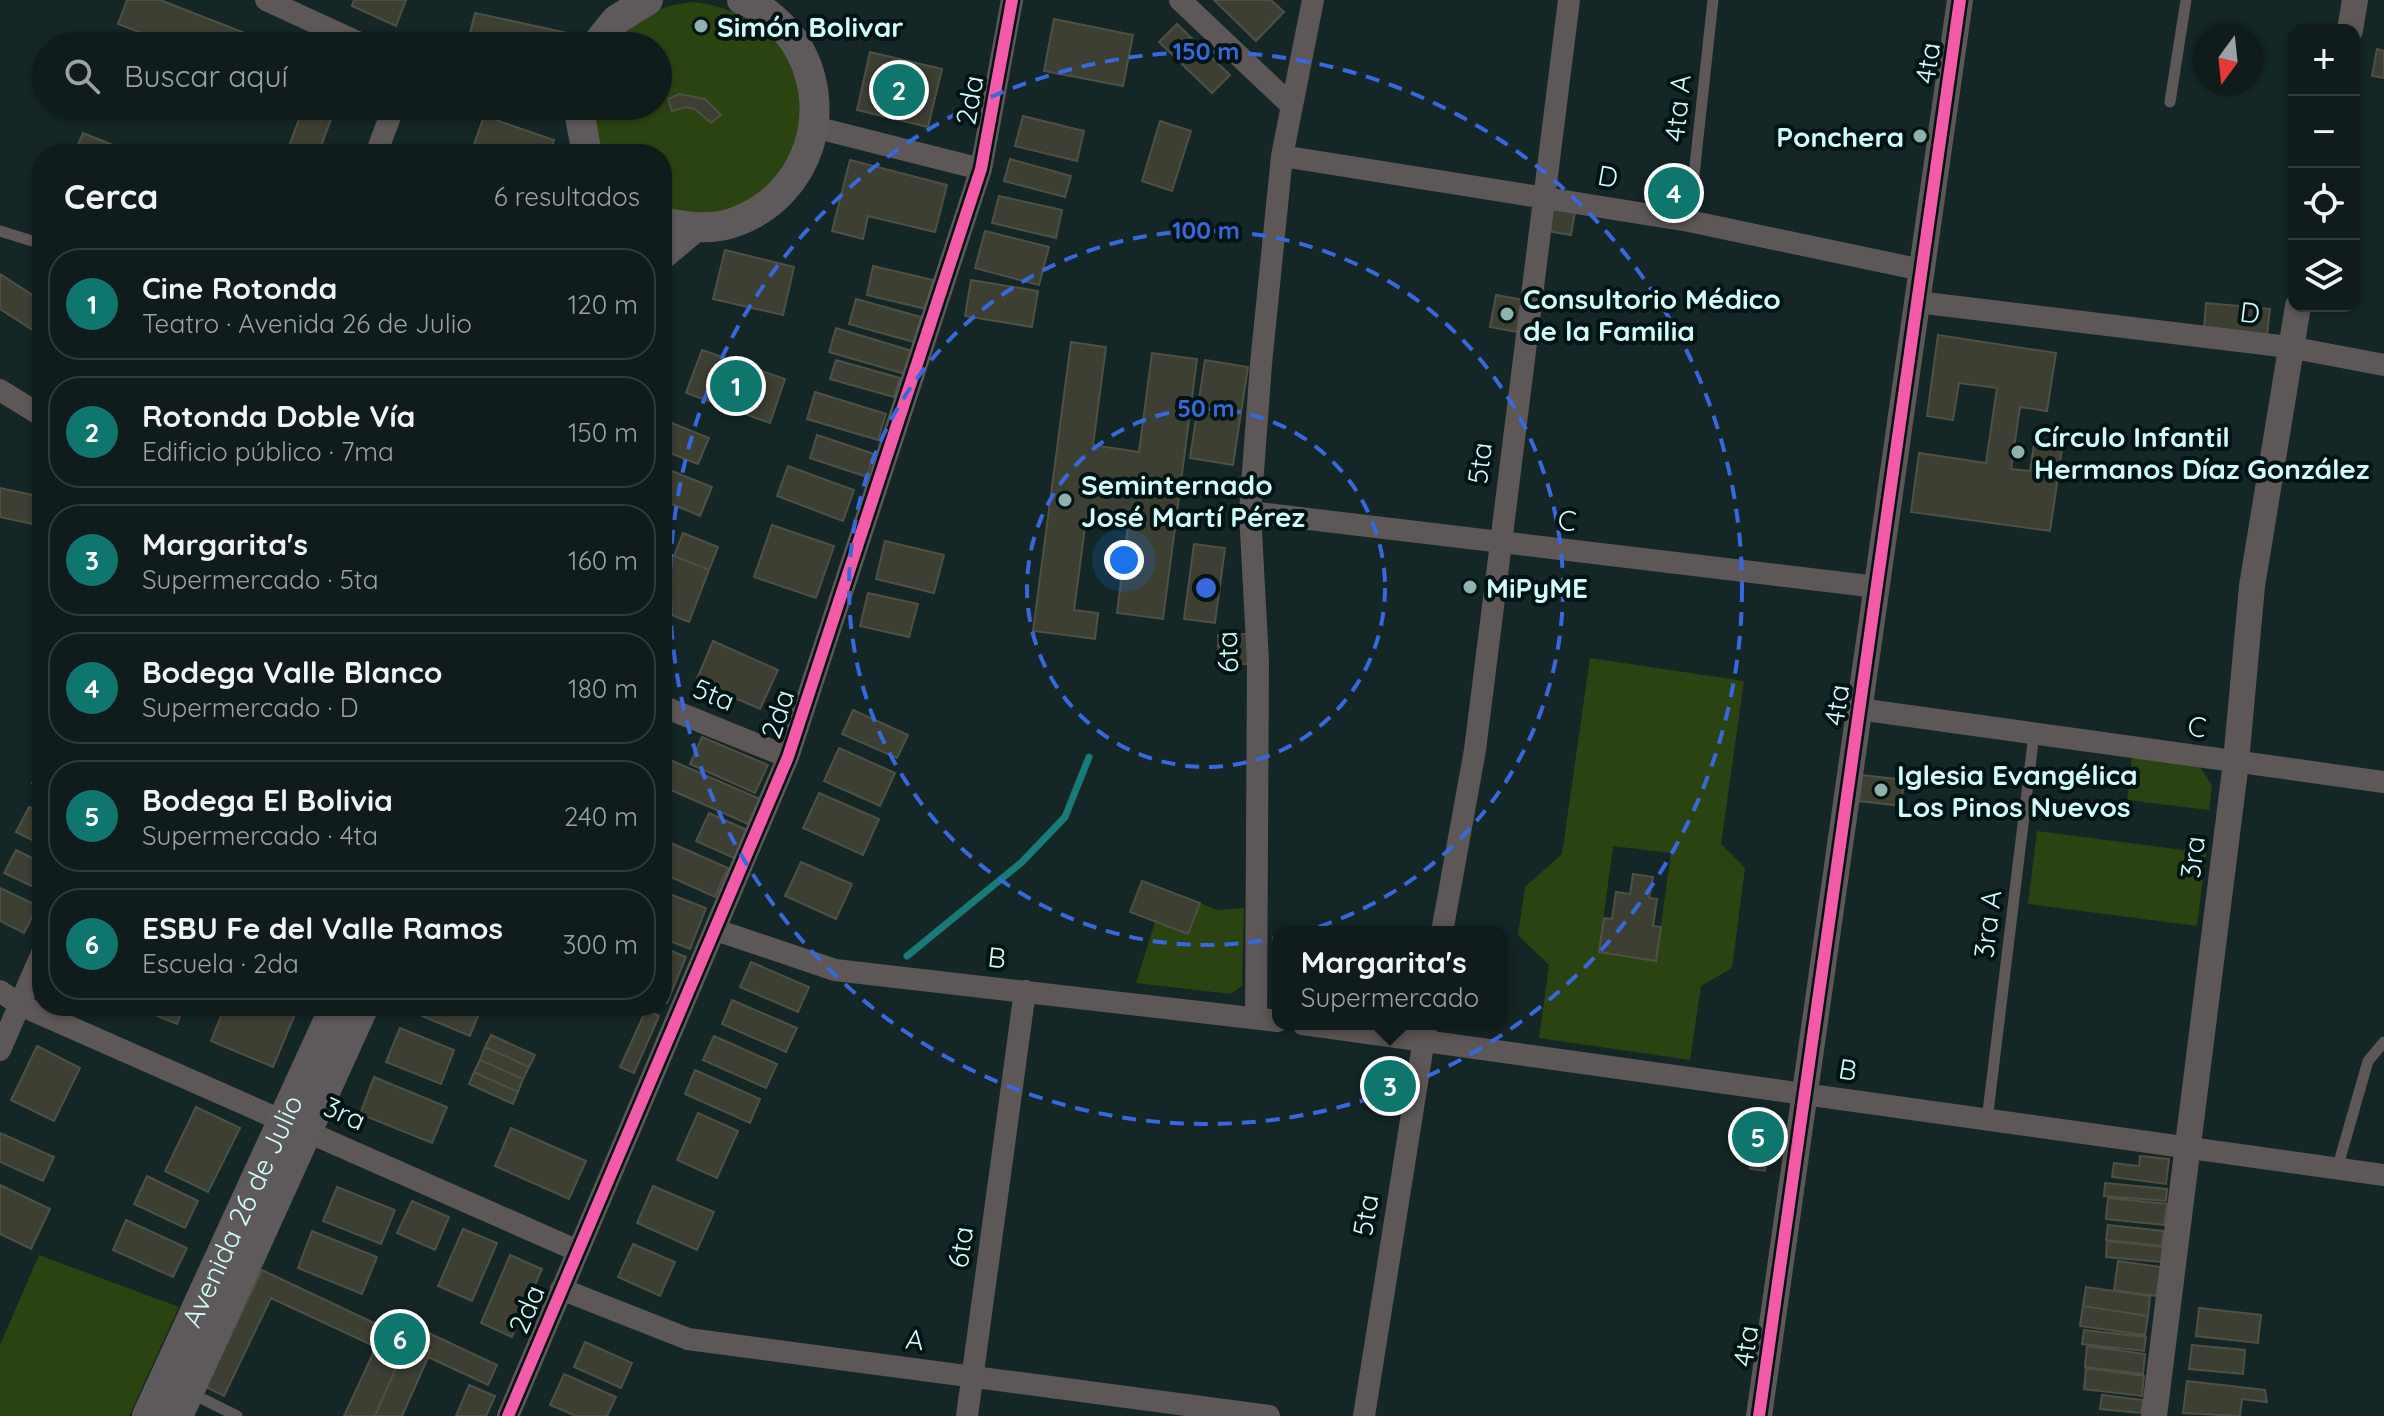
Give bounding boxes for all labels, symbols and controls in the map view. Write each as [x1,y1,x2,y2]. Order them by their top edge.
place label: Simón Bolivar [717,9,904,44]
marker: Simón Bolivar [692,17,710,35]
north arrow [2192,24,2264,96]
map controls [2288,24,2360,312]
button: + [2288,24,2360,96]
search box [32,32,672,120]
text: 150 m [1173,36,1239,66]
street label: 4ta [1907,40,1947,86]
icon: search [60,54,104,98]
text: Buscar aquí [124,57,288,95]
pin: 2 [873,60,925,120]
street label: 2da [947,73,991,127]
street label: 4ta A [1656,73,1698,143]
button: − [2288,96,2360,168]
place label: Ponchera [1776,119,1904,154]
marker: Ponchera [1911,127,1929,145]
street label: D [1595,157,1621,195]
pin: 4 [1648,163,1700,223]
button: locate [2288,168,2360,240]
text: Cerca [64,175,158,218]
text: 6 resultados [494,180,640,213]
text: 100 m [1172,215,1240,245]
button: layers [2288,240,2360,312]
text: Cine Rotonda [142,269,337,307]
place label: Consultorio Médico de la Familia [1523,281,1781,348]
text: 1 [87,288,97,321]
text: 120 m [568,288,638,321]
street label: D [2238,293,2262,331]
marker: Consultorio Médico de la Familia [1498,305,1516,323]
text: Teatro · Avenida 26 de Julio [142,307,472,340]
pin: 1 [710,356,762,416]
text: 50 m [1177,393,1235,423]
text: Rotonda Doble Vía [142,397,415,435]
text: 2 [85,416,99,449]
text: 150 m [568,416,638,449]
place label: Círculo Infantil Hermanos Díaz González [2034,419,2369,486]
text: Edificio público · 7ma [142,435,394,468]
street label: 5ta [1459,440,1499,486]
marker: Círculo Infantil Hermanos Díaz González [2009,443,2027,461]
place label: Seminternado José Martí Pérez [1081,467,1305,534]
marker: Seminternado José Martí Pérez [1056,491,1074,509]
street label: C [1556,502,1578,538]
text: Margarita's [142,525,308,563]
your location [1104,540,1144,580]
text: 3 [85,544,99,577]
text: 160 m [568,544,638,577]
text: Supermercado · 5ta [142,563,378,596]
place label: MiPyME [1486,570,1588,605]
centre of rings [1192,574,1220,602]
marker: MiPyME [1461,578,1479,596]
street label: 6ta [1209,631,1245,673]
text: Bodega Valle Blanco [142,653,442,691]
street label: 5ta [688,670,740,718]
text: 4 [84,672,100,705]
text: 180 m [568,672,638,705]
street label: 4ta [1816,682,1856,728]
street label: 2da [753,685,801,743]
text: Supermercado · D [142,691,358,724]
street label: C [2186,707,2208,745]
place label: Iglesia Evangélica Los Pinos Nuevos [1897,757,2138,824]
text: Bodega El Bolivia [142,781,393,819]
marker: Iglesia Evangélica Los Pinos Nuevos [1872,781,1890,799]
text: 5 [85,800,99,833]
text: 240 m [564,800,638,833]
text: Supermercado · 4ta [142,819,378,852]
street label: 3ra [2172,834,2212,880]
street label: 3ra A [1965,888,2009,960]
text: ESBU Fe del Valle Ramos [142,909,503,947]
popup [1272,926,1508,1030]
text: 6 [85,928,99,961]
text: 300 m [563,928,638,961]
street label: B [986,939,1008,975]
text: Margarita's [1301,943,1467,981]
text: Escuela · 2da [142,947,299,980]
text: Supermercado [1301,981,1479,1014]
street label: B [1836,1050,1860,1088]
pin: 3 [1364,1056,1416,1116]
street label: 3ra [319,1088,371,1138]
street label: Avenida 26 de Julio [173,1089,310,1332]
pin: 5 [1732,1107,1784,1167]
street label: 5ta [1344,1192,1386,1238]
street label: 6ta [940,1224,980,1270]
street label: 2da [500,1279,552,1339]
pin: 6 [374,1309,426,1369]
street label: A [904,1321,926,1357]
street label: 4ta [1725,1323,1765,1369]

